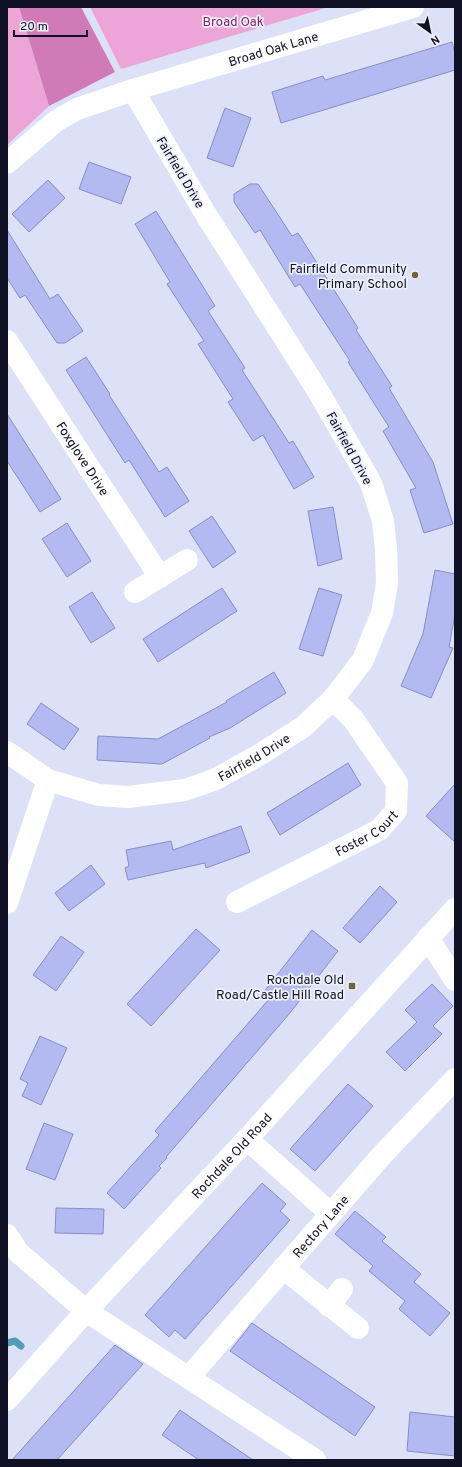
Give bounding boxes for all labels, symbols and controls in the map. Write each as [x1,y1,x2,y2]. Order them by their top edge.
scale bar [14,12,87,38]
north arrow [410,12,450,52]
park label: Broad Oak [202,15,264,31]
text: 20 m [20,19,48,35]
street label: Broad Oak Lane [227,29,321,71]
text: N [428,32,442,48]
street label: Fairfield Drive [152,134,207,212]
place label: Fairfield Community Primary School [290,262,407,293]
marker: Fairfield Community Primary School [410,270,420,280]
street label: Fairfield Drive [322,410,375,488]
street label: Foxglove Drive [52,420,111,500]
street label: Fairfield Drive [216,731,294,786]
street label: Foster Court [333,808,403,861]
place label: Rochdale Old Road/Castle Hill Road [216,973,344,1004]
marker: Rochdale Old Road/Castle Hill Road [347,981,357,991]
street label: Rochdale Old Road [189,1111,276,1203]
street label: Rectory Lane [290,1193,353,1262]

